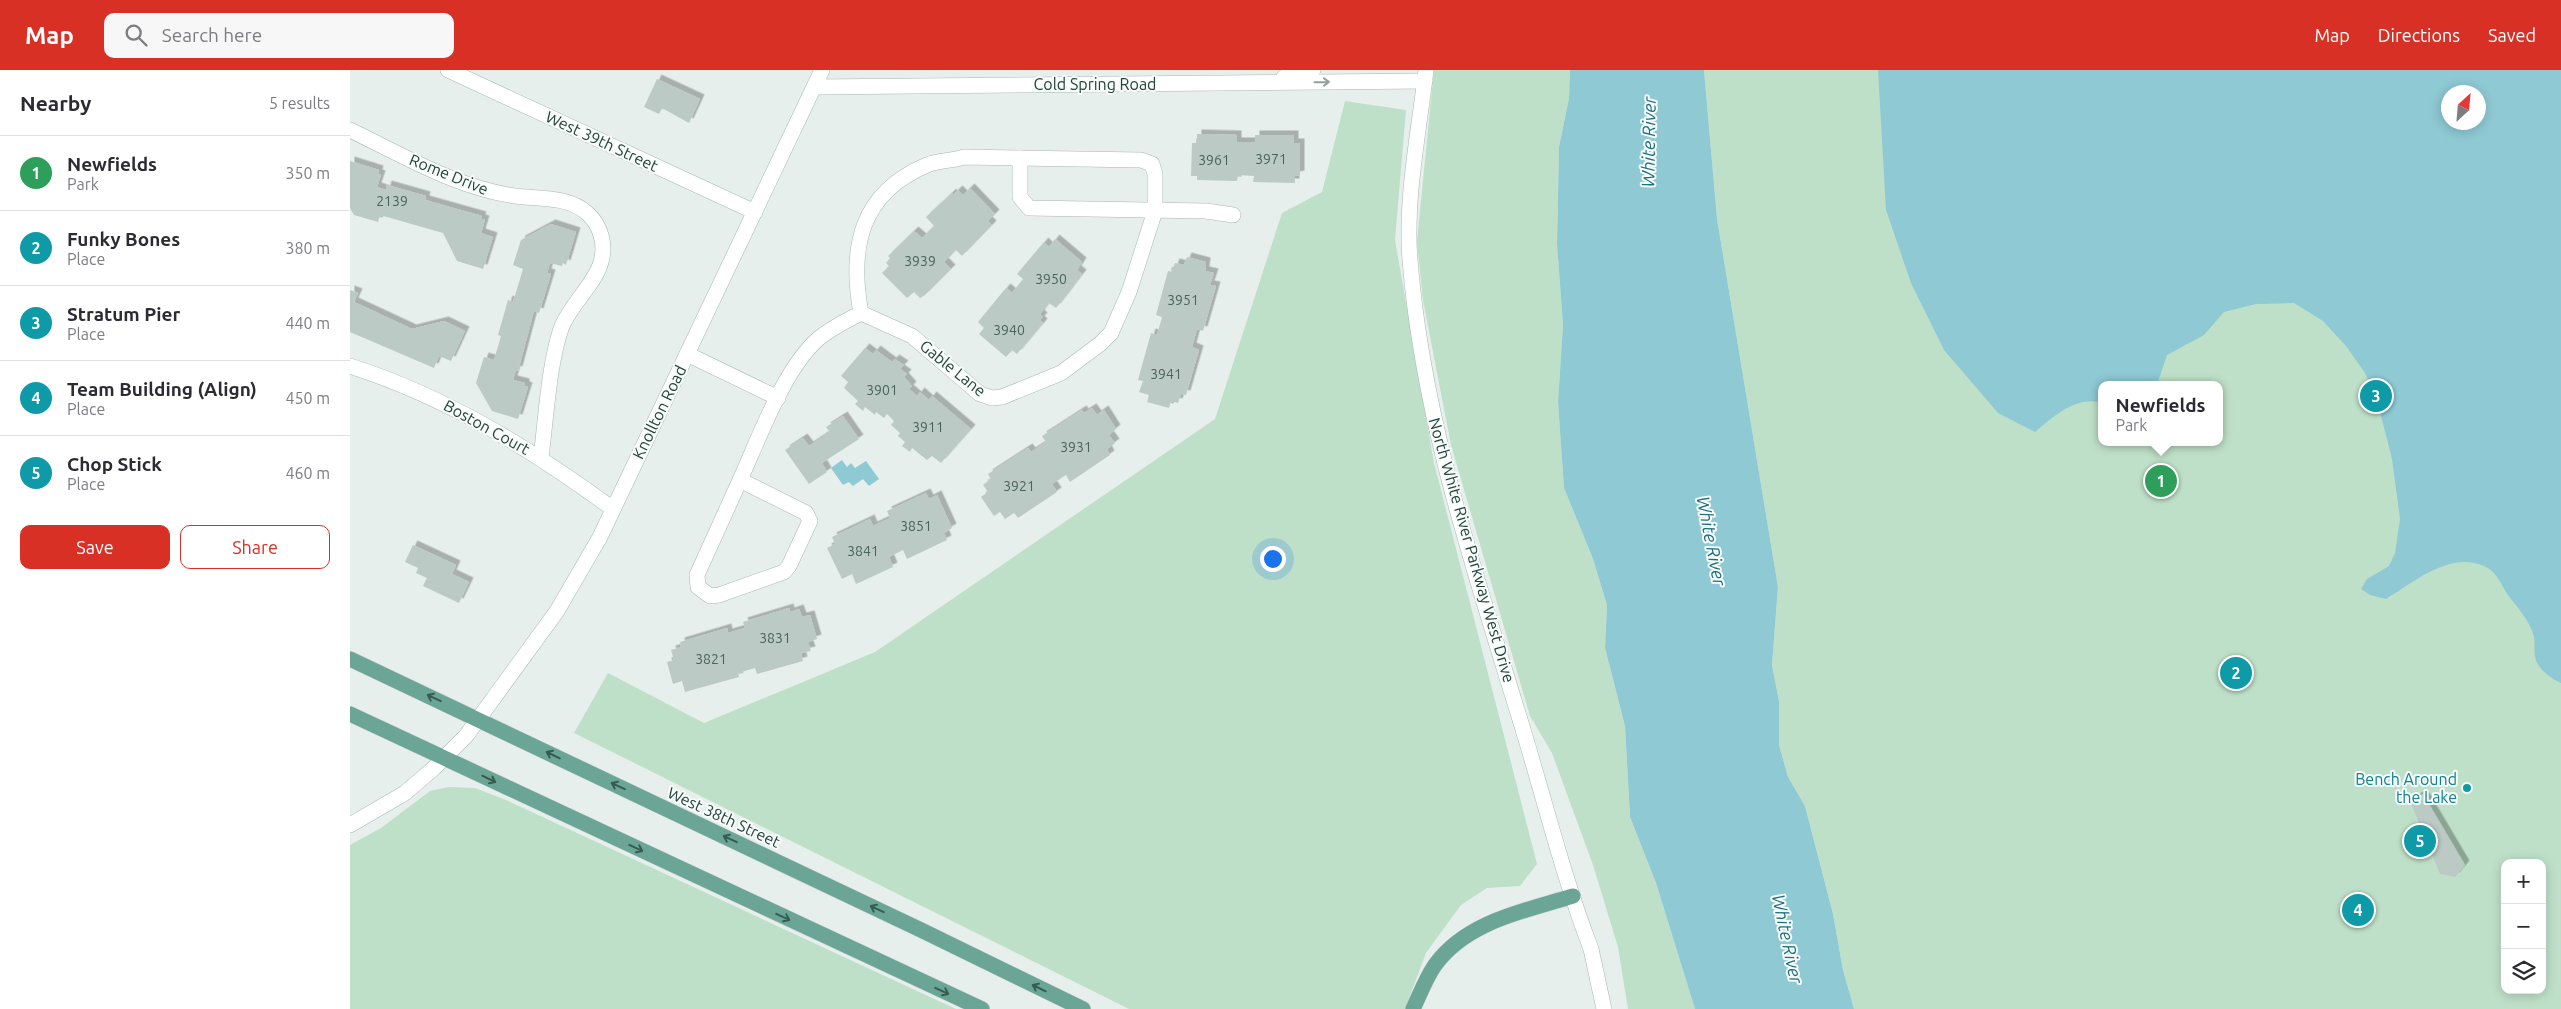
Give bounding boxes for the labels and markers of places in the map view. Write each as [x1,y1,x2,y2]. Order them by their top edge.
pin: 3 [2360,377,2392,415]
pin: 1 [2145,462,2177,500]
pin: 2 [2220,654,2252,692]
place label: Bench Around the Lake [2355,770,2457,806]
marker: Bench Around the Lake [2461,782,2473,794]
pin: 5 [2404,822,2436,860]
pin: 4 [2342,891,2374,929]

